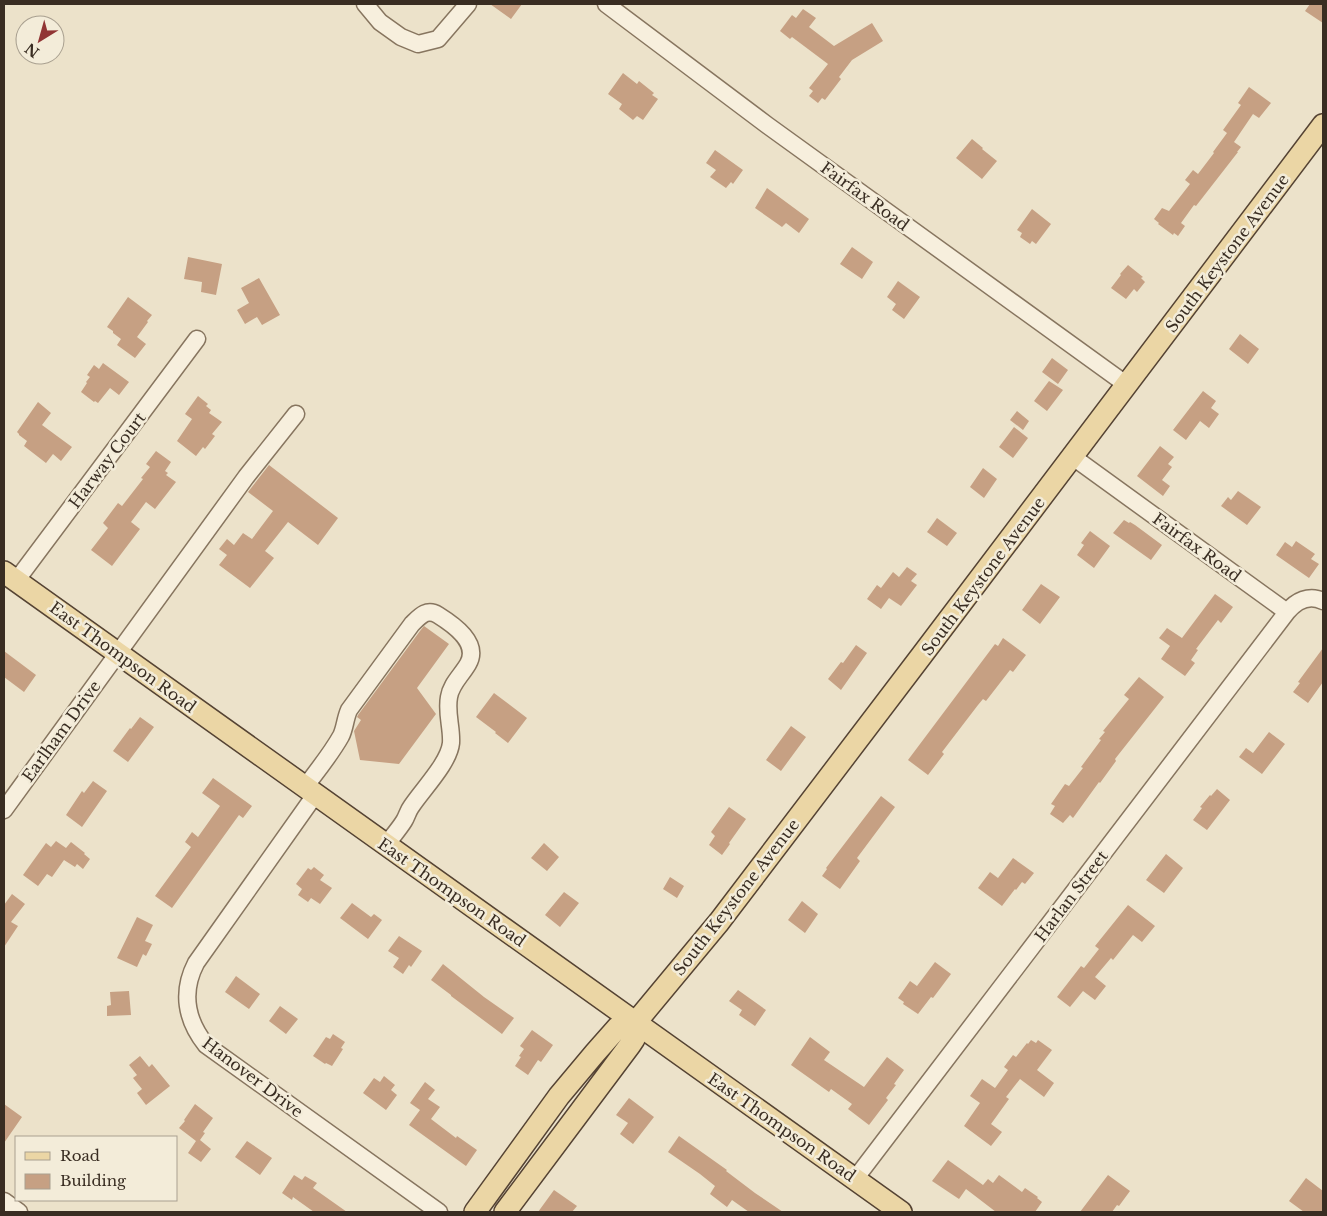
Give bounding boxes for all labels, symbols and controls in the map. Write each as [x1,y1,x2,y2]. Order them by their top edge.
north arrow [15,15,65,65]
text: N [22,39,43,62]
street label: Fairfax Road [817,157,913,235]
street label: South Keystone Avenue [1161,170,1293,336]
street label: Harway Court [64,408,150,512]
street label: South Keystone Avenue [917,493,1049,659]
street label: Fairfax Road [1149,508,1245,586]
street label: East Thompson Road [46,597,200,717]
street label: Earlham Drive [17,676,105,786]
street label: South Keystone Avenue [669,815,803,979]
street label: East Thompson Road [374,833,530,951]
street label: Harlan Street [1030,846,1112,946]
street label: Hanover Drive [199,1033,307,1121]
street label: East Thompson Road [704,1068,860,1186]
legend [15,1136,178,1201]
text: Road [60,1146,100,1165]
text: Building [60,1171,127,1190]

